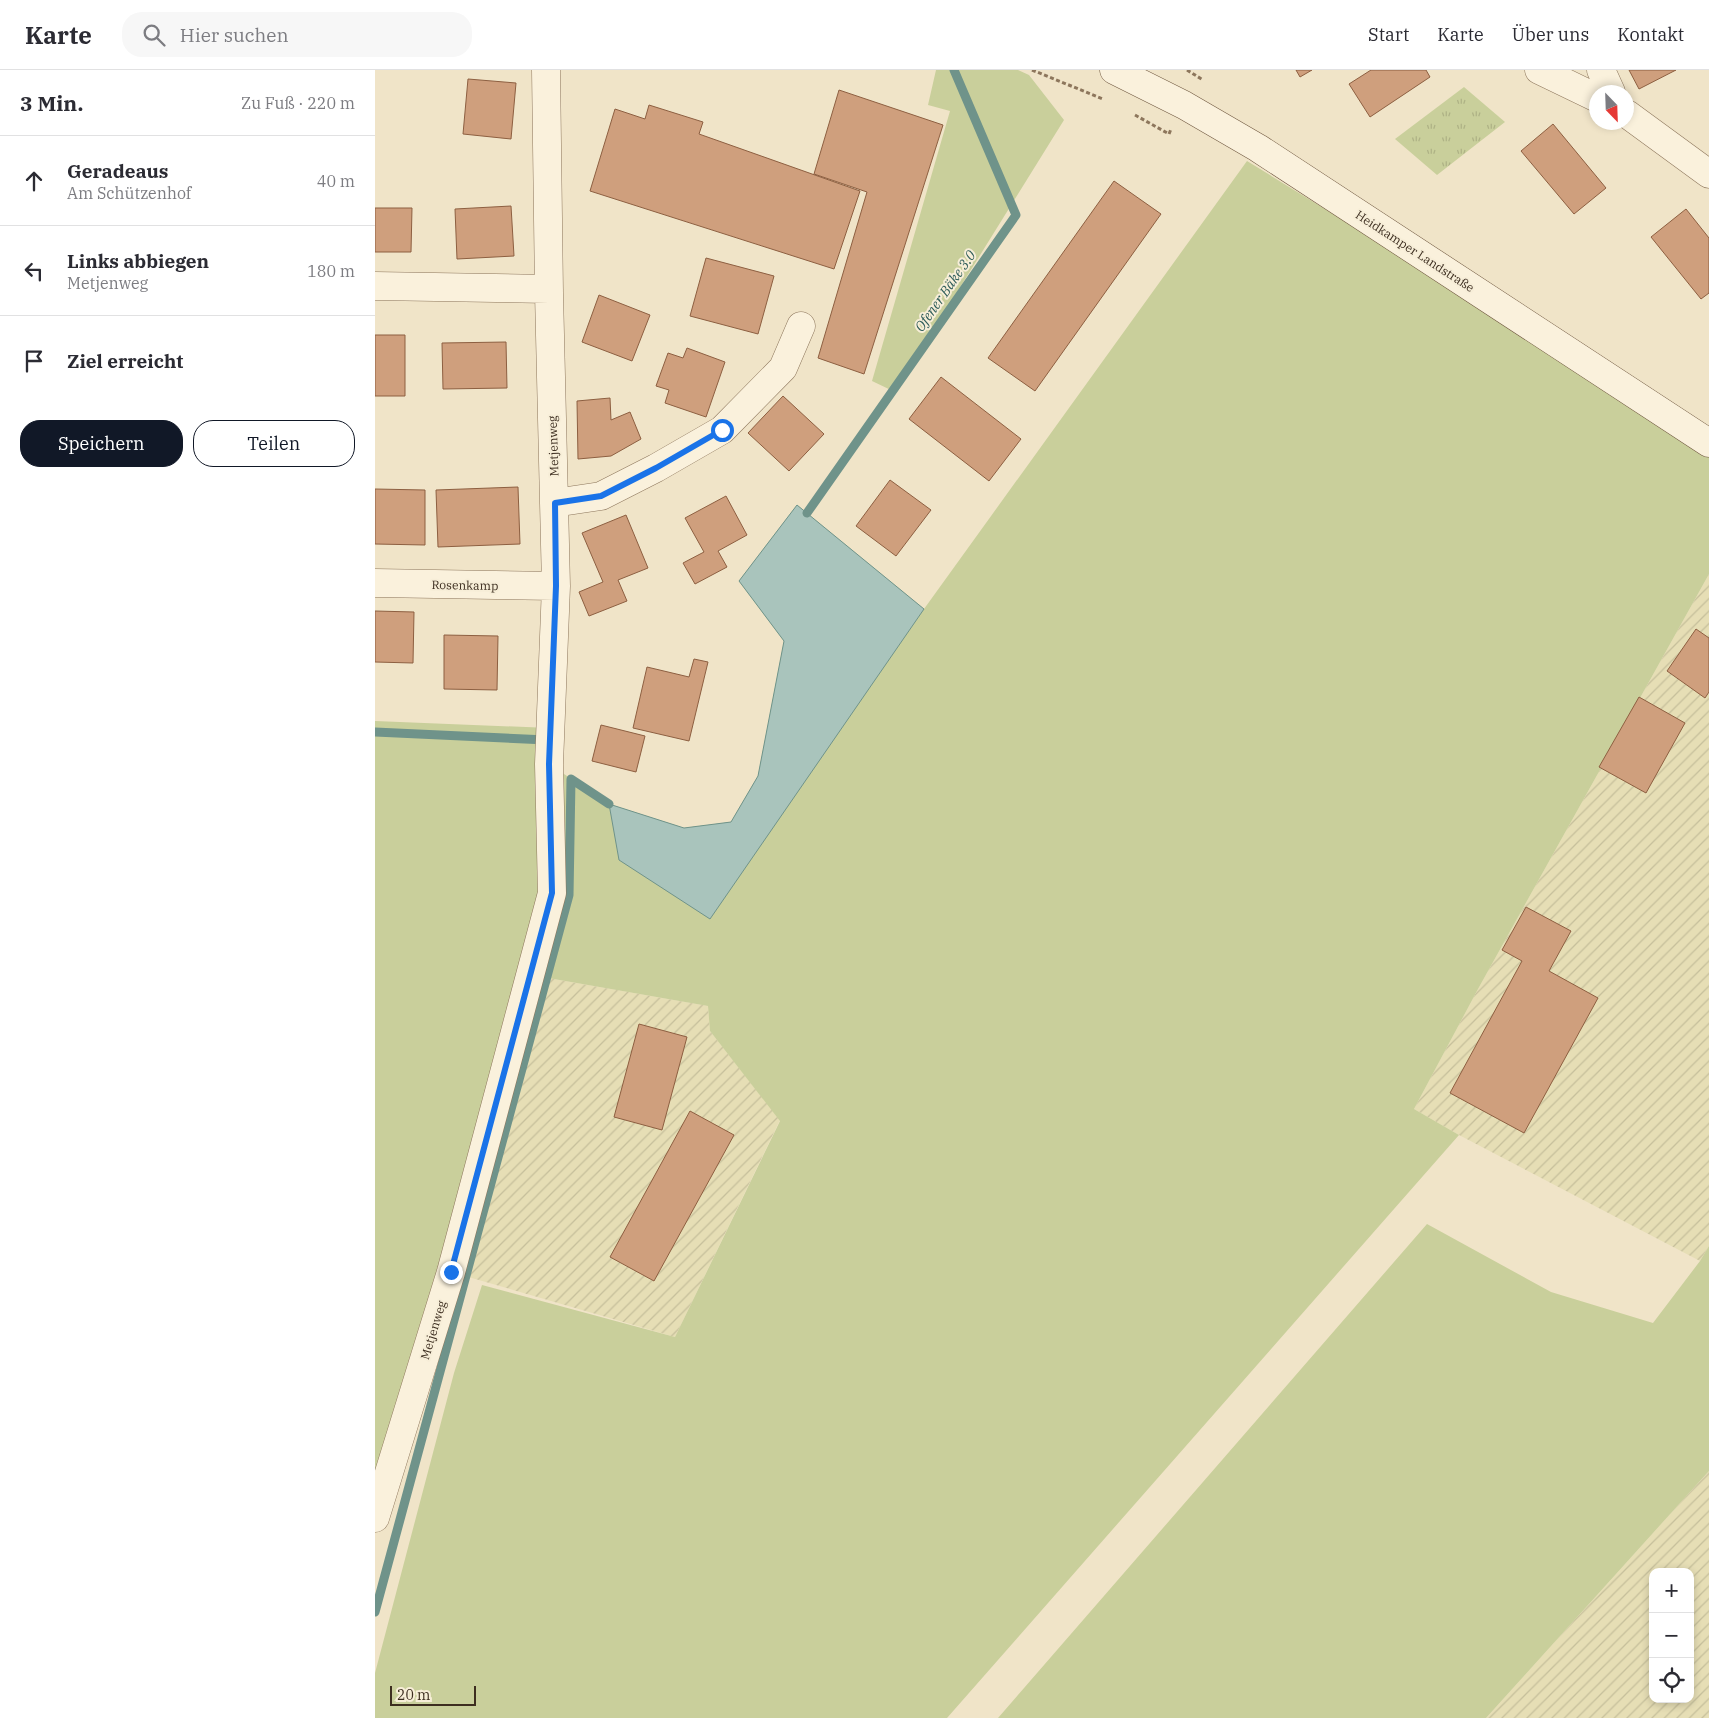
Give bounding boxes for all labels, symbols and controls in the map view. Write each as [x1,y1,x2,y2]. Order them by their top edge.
search box [122,12,472,57]
text: Karte [25,19,92,51]
icon: search [140,21,168,49]
text: Hier suchen [180,23,289,47]
text: Start [1368,23,1409,46]
text: Karte [1437,23,1484,46]
text: Über uns [1512,23,1589,46]
text: Kontakt [1617,23,1684,46]
north arrow [1589,85,1634,130]
text: 3 Min. [20,89,83,117]
text: Zu Fuß · 220 m [241,93,355,113]
text: Geradeaus [67,159,168,183]
icon: ahead [20,167,48,195]
text: 40 m [317,171,355,191]
text: Am Schützenhof [67,183,191,203]
street label: Heidkamper Landstraße [1353,207,1477,295]
water label: Ofener Bäke 3.0 [910,247,980,335]
text: Links abbiegen [67,249,209,273]
icon: left [20,257,48,285]
text: 180 m [307,261,355,281]
text: Metjenweg [67,273,148,293]
icon: arrive [20,347,48,375]
text: Ziel erreicht [67,349,183,373]
street label: Metjenweg [544,415,562,477]
route start [711,419,734,442]
button: Speichern [20,420,183,467]
button: Teilen [193,420,355,467]
street label: Rosenkamp [431,577,499,593]
route end [440,1261,463,1284]
street label: Metjenweg [417,1298,449,1361]
map controls [1649,1568,1694,1703]
button: + [1649,1568,1694,1613]
button: − [1649,1613,1694,1658]
button: locate [1649,1658,1694,1703]
scale bar [390,1683,476,1706]
text: 20 m [397,1686,430,1704]

